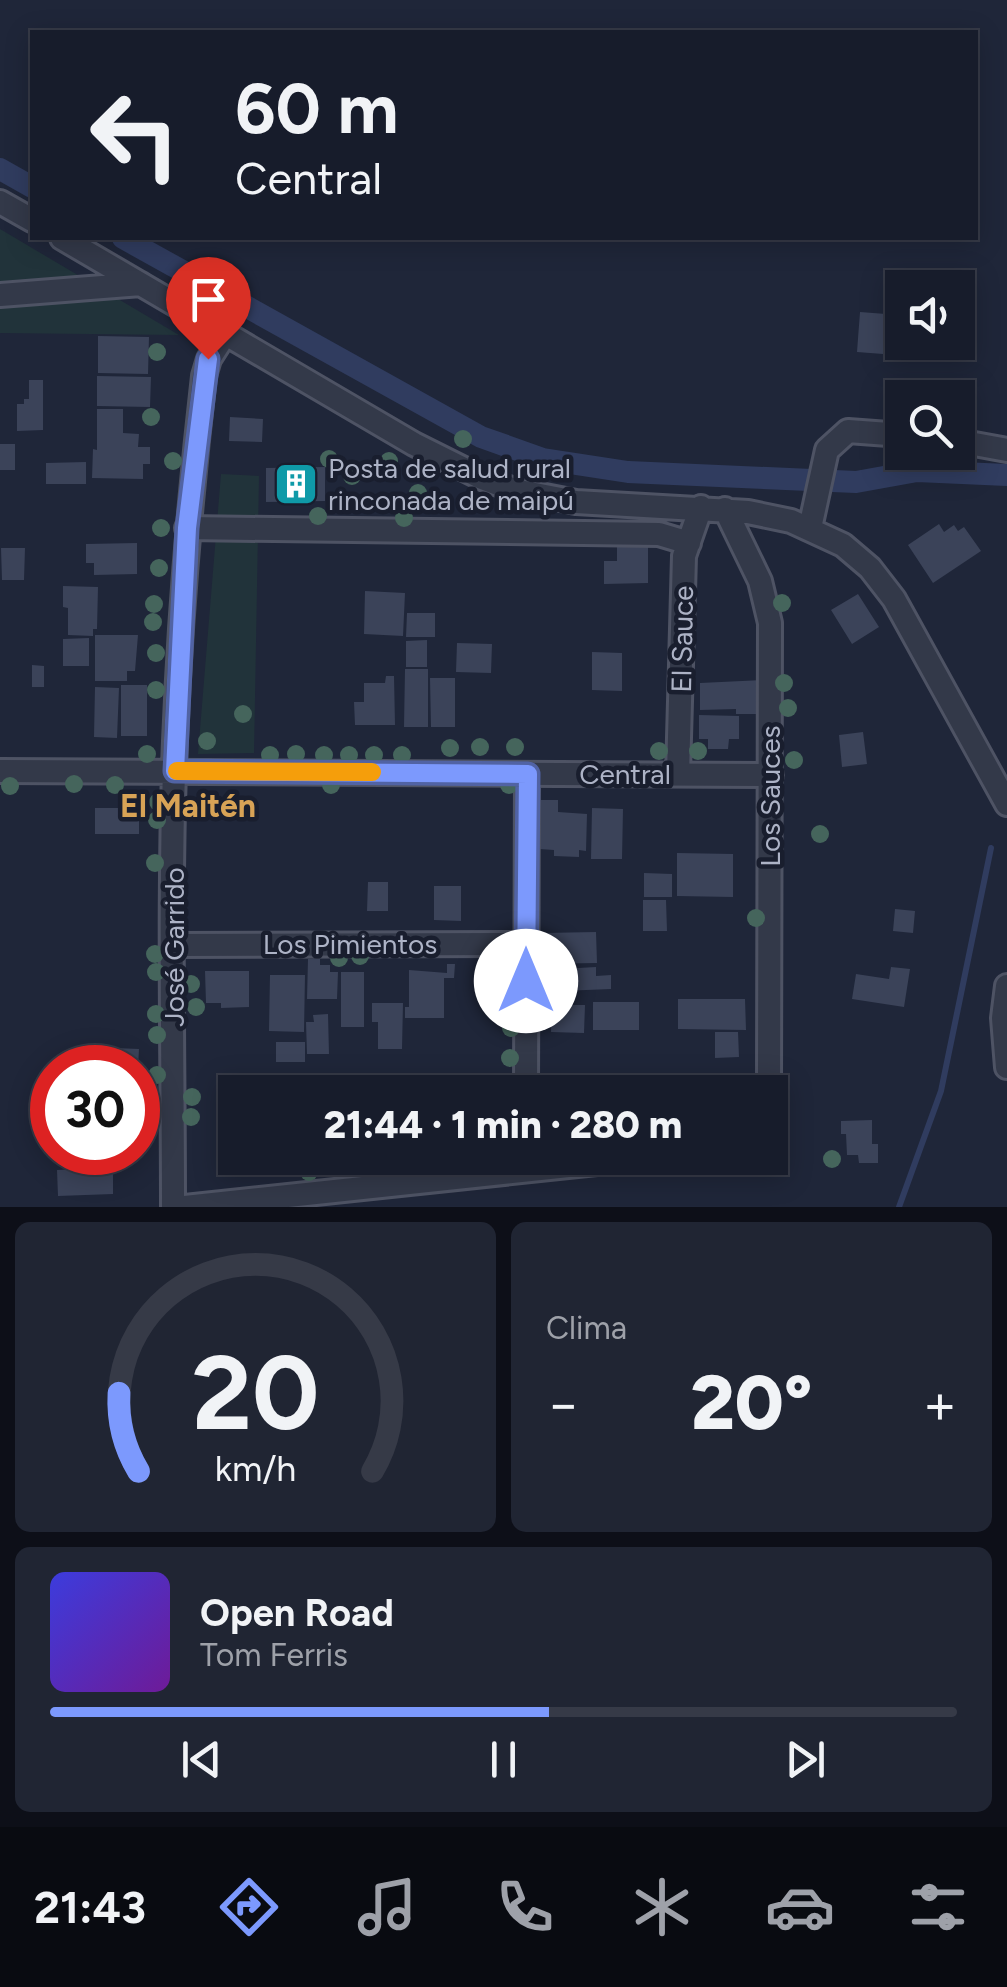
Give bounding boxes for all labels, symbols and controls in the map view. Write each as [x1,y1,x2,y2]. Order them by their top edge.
text: 60 m [235,66,399,151]
icon: left [70,70,200,200]
text: Central [235,151,382,205]
pin [166,257,251,360]
map controls [885,270,975,470]
button: sound [885,270,975,360]
icon: arrive [181,272,236,327]
button: search [885,380,975,470]
place label: Posta de salud rural rinconada de maipú [328,451,574,517]
building icon: Posta de salud rural rinconada de maipú [273,461,319,507]
street label: El Sauce [664,585,700,693]
street label: Los Sauces [753,725,787,867]
street label: Central [579,757,671,791]
district label: El Maitén [120,787,256,825]
street label: José Garrido [157,867,191,1027]
street label: Los Pimientos [263,927,437,961]
position arrow [474,929,578,1033]
speed limit sign: 30 [30,1045,160,1175]
text: 21:44 · 1 min · 280 m [324,1102,682,1148]
text: Clima [546,1309,627,1347]
text: 20 [192,1330,319,1455]
text: 20° [691,1358,812,1448]
text: − [546,1371,580,1437]
text: + [923,1371,957,1437]
text: km/h [215,1447,296,1490]
text: Open Road [200,1590,394,1636]
text: Tom Ferris [200,1636,348,1674]
icon: previous [174,1732,229,1787]
icon: pause [476,1732,531,1787]
icon: next [778,1732,833,1787]
icon: directions [214,1872,284,1942]
icon: music [352,1872,422,1942]
icon: phone [490,1872,560,1942]
icon: climate [627,1872,697,1942]
icon: car [765,1872,835,1942]
icon: filters [903,1872,973,1942]
text: 21:43 [34,1880,146,1934]

